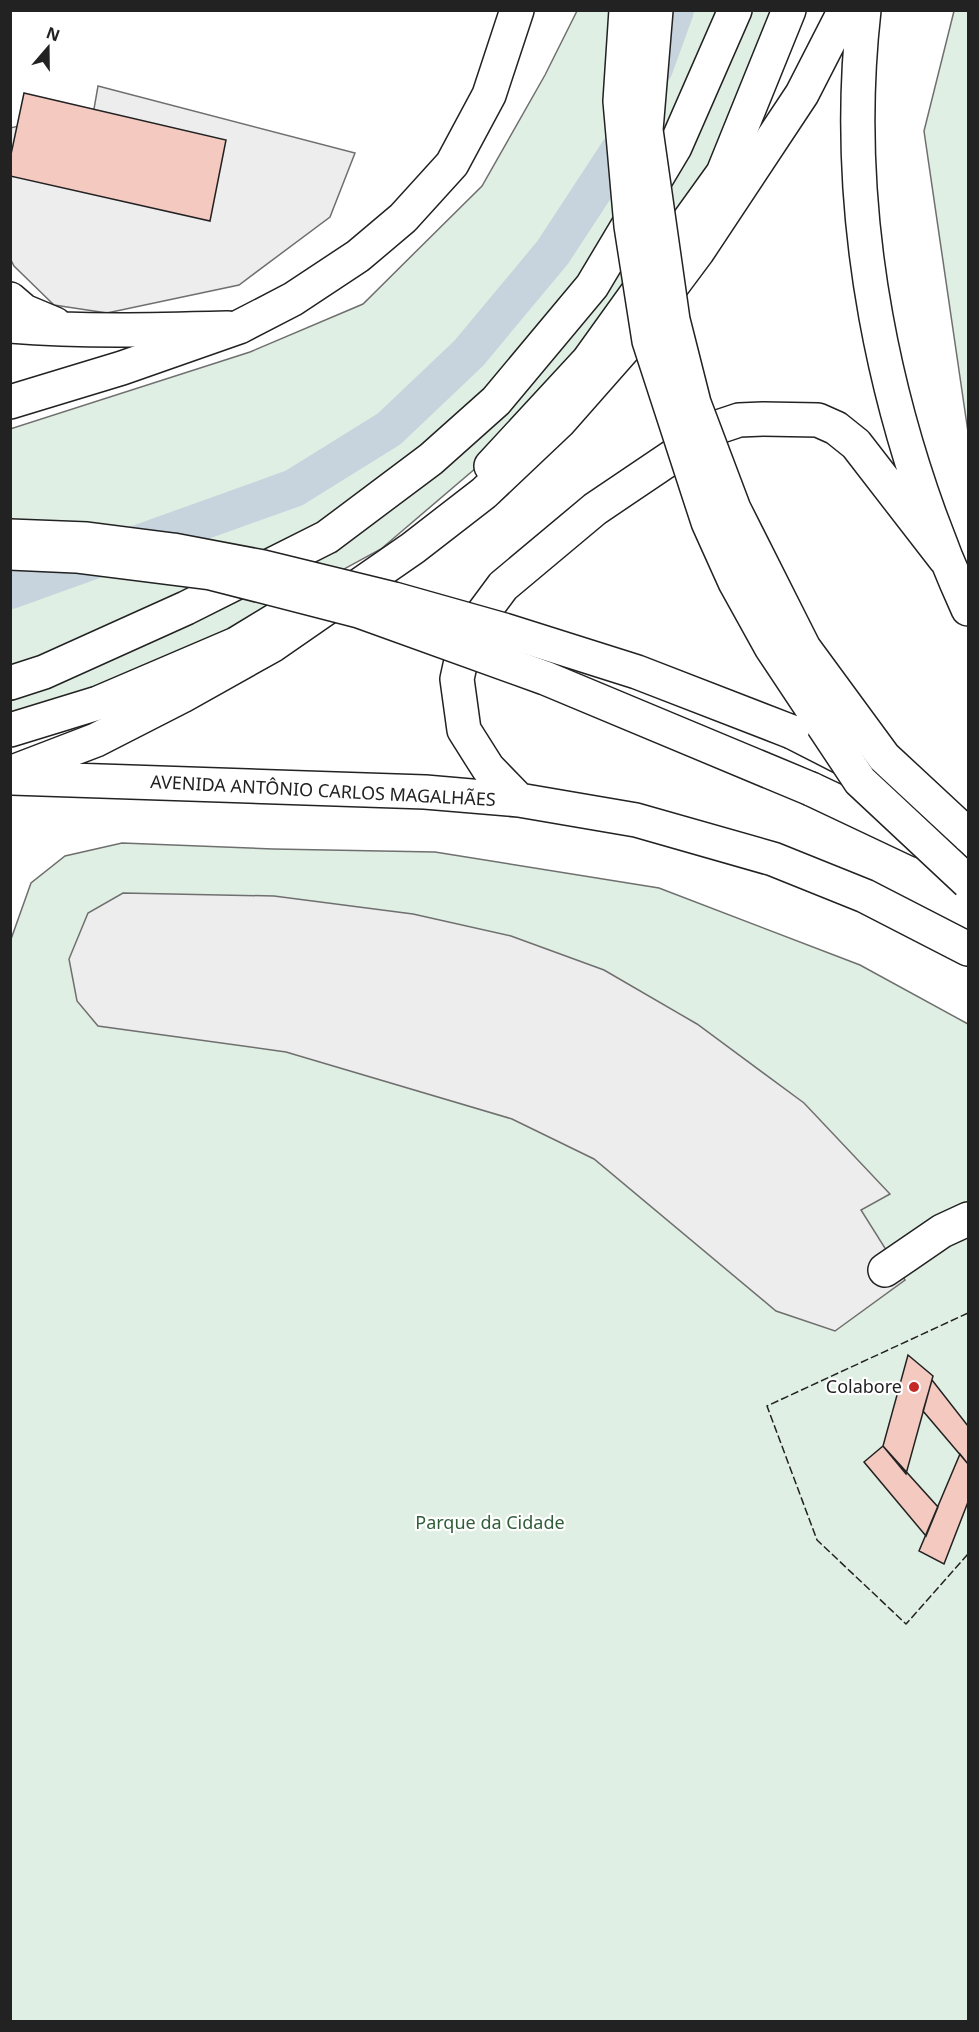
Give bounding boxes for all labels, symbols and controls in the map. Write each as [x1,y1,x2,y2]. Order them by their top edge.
north arrow [18,18,78,78]
text: N [43,21,63,46]
street label: AVENIDA ANTÔNIO CARLOS MAGALHÃES [150,769,496,811]
place label: Colabore [826,1374,902,1398]
marker: Colabore [907,1380,921,1394]
park label: Parque da Cidade [415,1510,565,1534]

